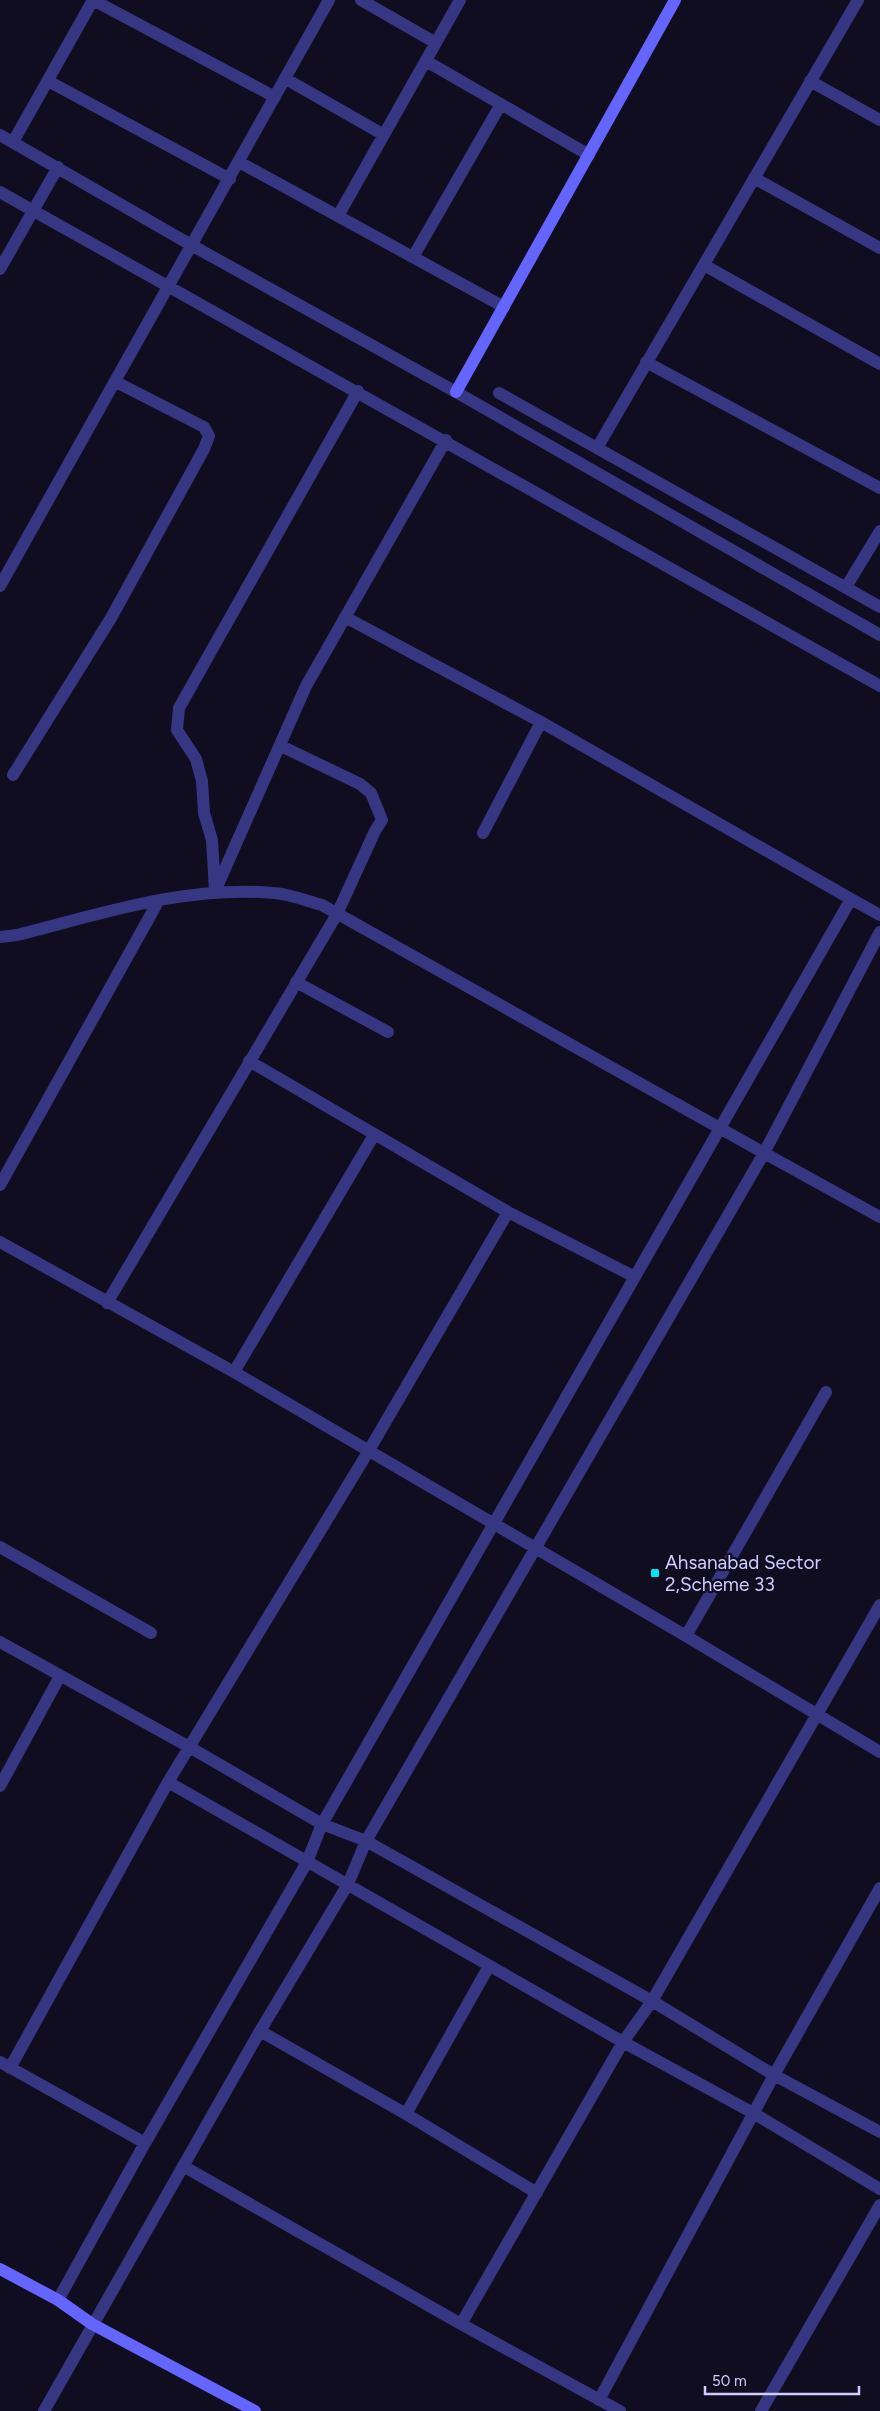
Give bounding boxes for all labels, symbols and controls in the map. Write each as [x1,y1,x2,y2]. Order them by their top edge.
place label: Ahsanabad Sector 2,Scheme 33 [665,1551,821,1596]
marker: Ahsanabad Sector 2,Scheme 33 [649,1567,661,1579]
scale bar [705,2364,859,2396]
text: 50 m [712,2372,747,2390]

